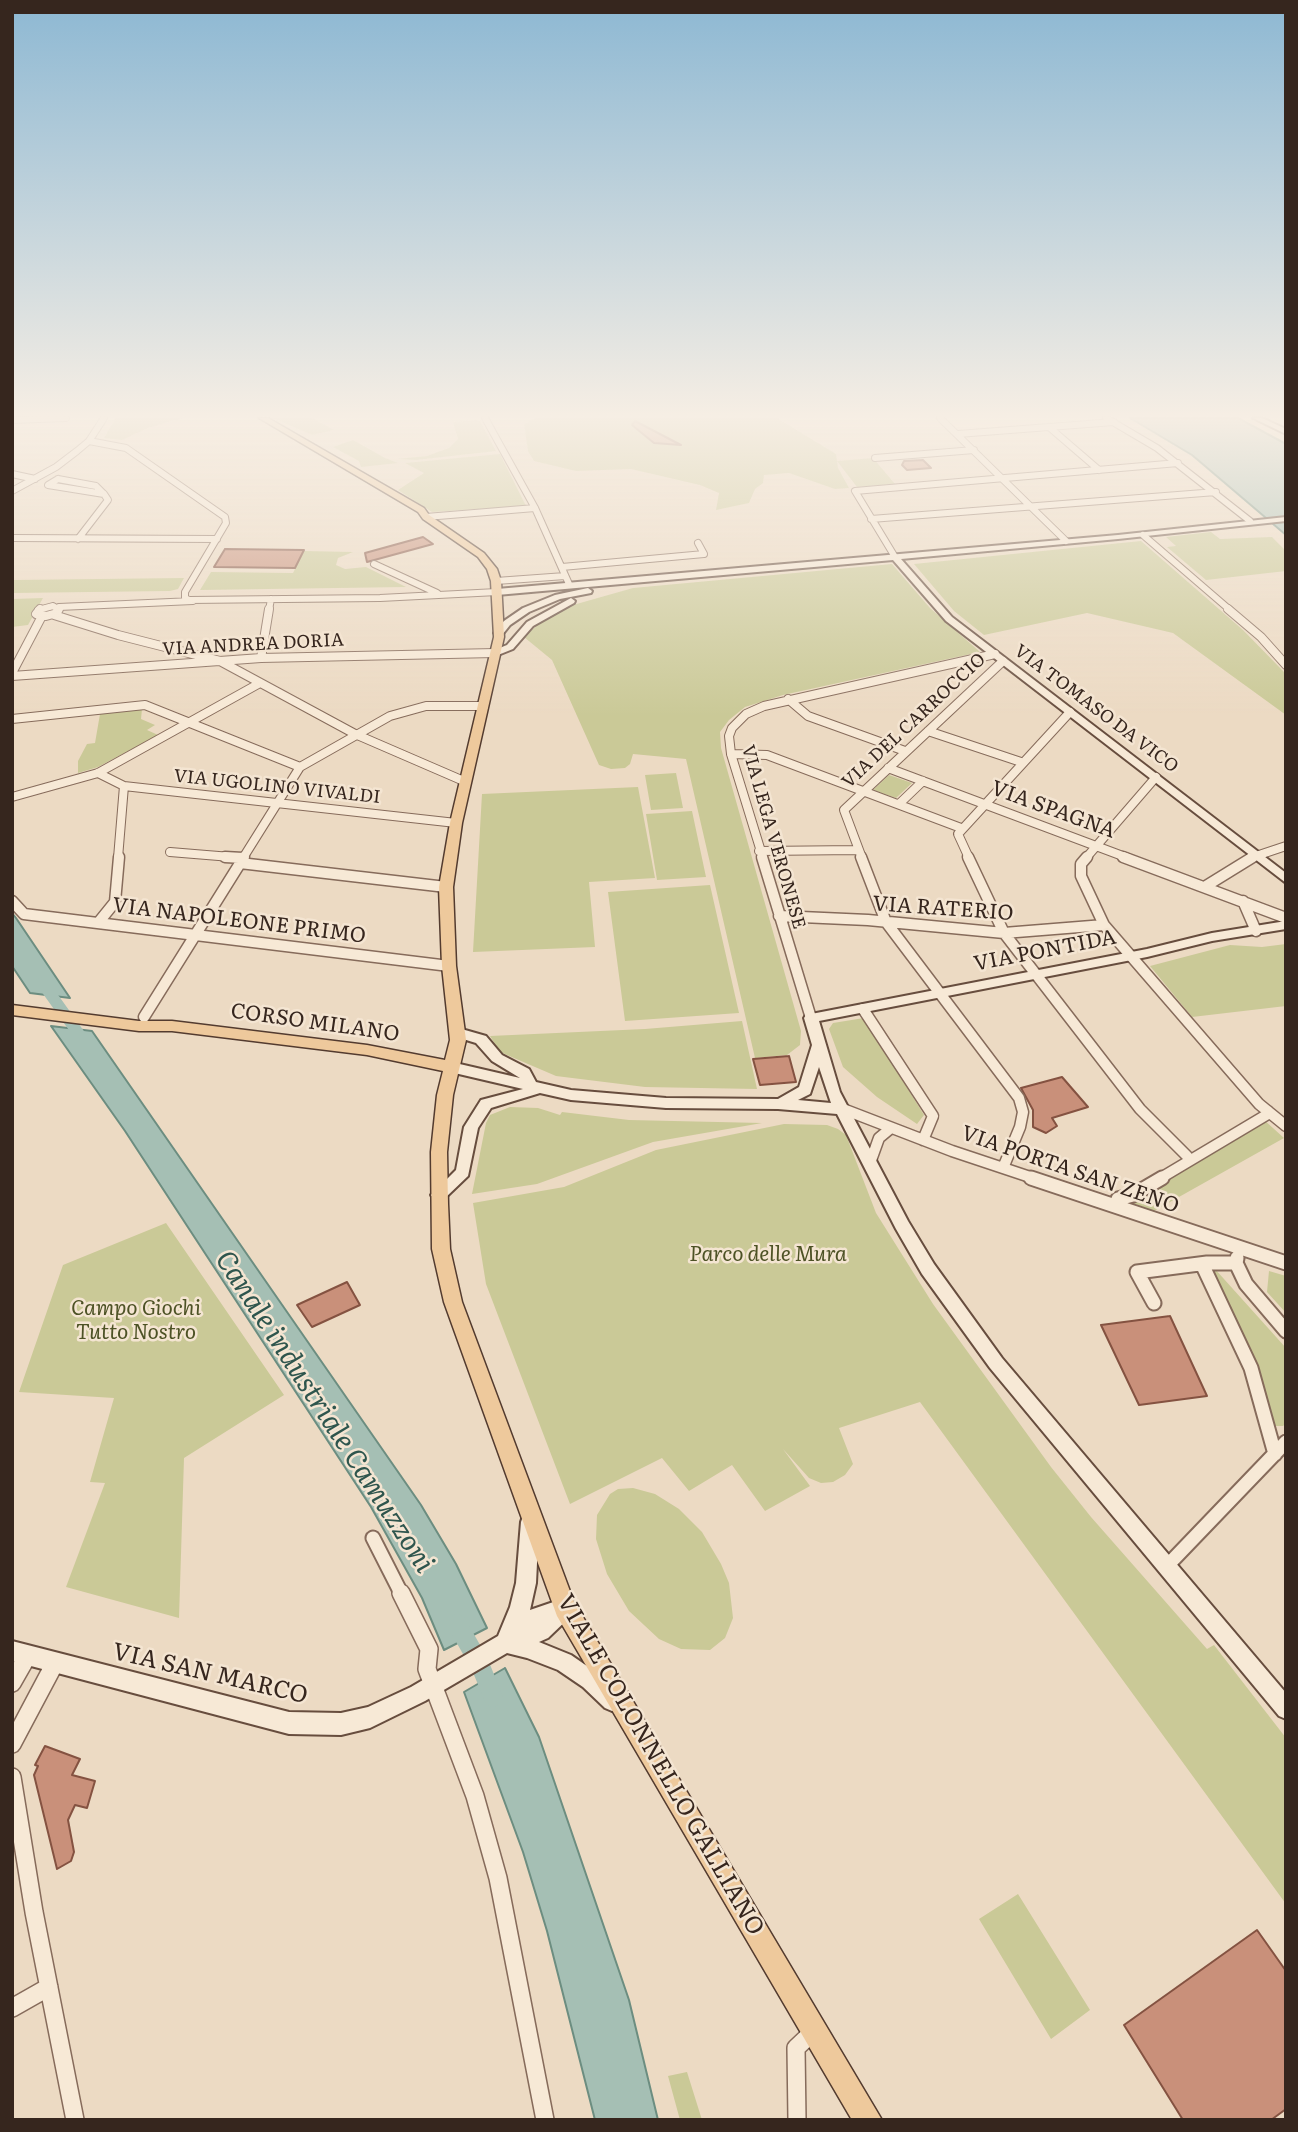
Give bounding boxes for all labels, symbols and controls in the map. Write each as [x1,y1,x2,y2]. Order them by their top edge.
street label: VIA ANDREA DORIA [162,629,344,661]
street label: VIA TOMASO DA VICO [1010,640,1182,778]
street label: VIA DEL CARROCCIO [838,649,990,793]
street label: VIA LEGA VERONESE [736,743,810,931]
street label: VIA UGOLINO VIVALDI [173,765,381,809]
street label: VIA SPAGNA [987,776,1119,844]
street label: VIA RATERIO [872,892,1014,926]
street label: VIA NAPOLEONE PRIMO [111,893,367,949]
street label: VIA PONTIDA [972,925,1118,977]
street label: CORSO MILANO [229,999,401,1047]
street label: VIA PORTA SAN ZENO [958,1121,1182,1219]
park label: Parco delle Mura [689,1242,847,1268]
water label: Canale industriale Camuzzoni [207,1245,441,1579]
park label: Campo Giochi Tutto Nostro [71,1296,201,1346]
street label: VIALE COLONNELLO GALLIANO [550,1589,770,1941]
street label: VIA SAN MARCO [110,1638,310,1710]

